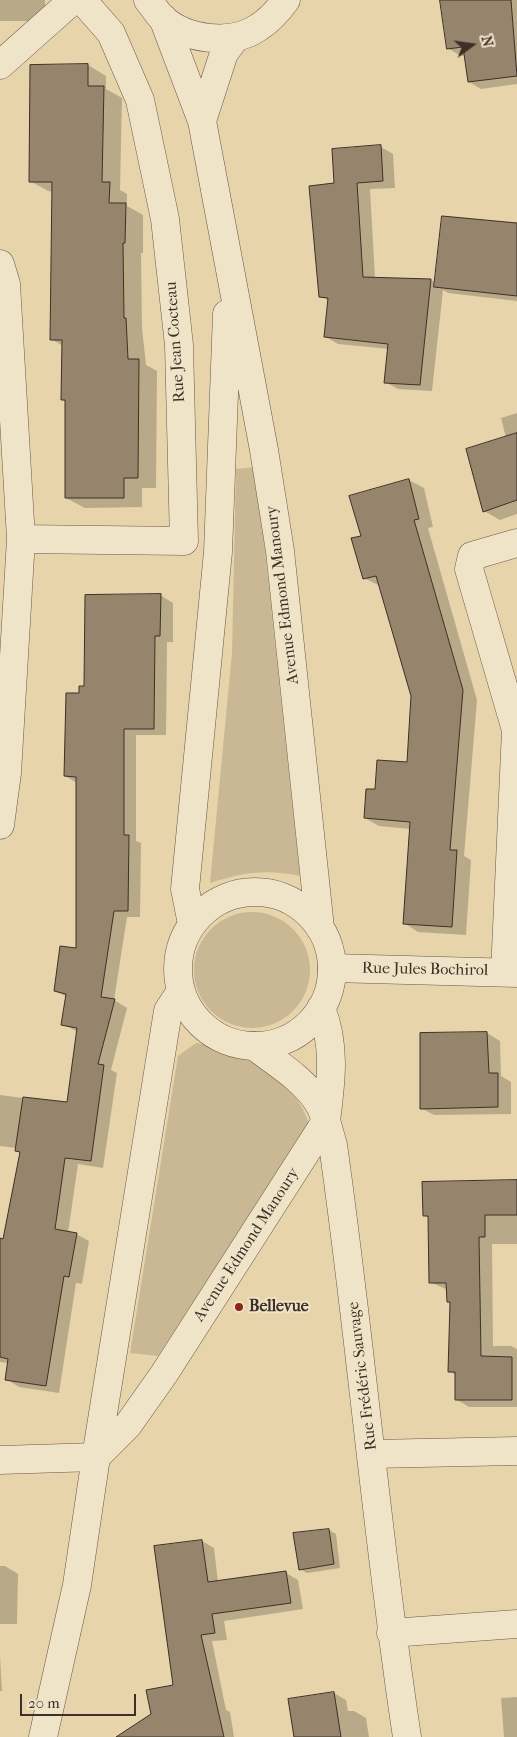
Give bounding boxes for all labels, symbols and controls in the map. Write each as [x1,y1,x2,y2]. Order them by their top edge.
north arrow [447,20,497,70]
text: N [478,34,497,48]
street label: Rue Jean Cocteau [162,281,190,403]
street label: Avenue Edmond Manoury [263,505,303,685]
street label: Rue Jules Bochirol [362,959,488,981]
street label: Avenue Edmond Manoury [190,1164,304,1326]
place label: Bellevue [249,1297,309,1317]
marker: Bellevue [233,1301,245,1313]
street label: Rue Frédéric Sauvage [344,1301,382,1451]
scale bar [22,1684,139,1716]
text: 20 m [28,1694,60,1712]

